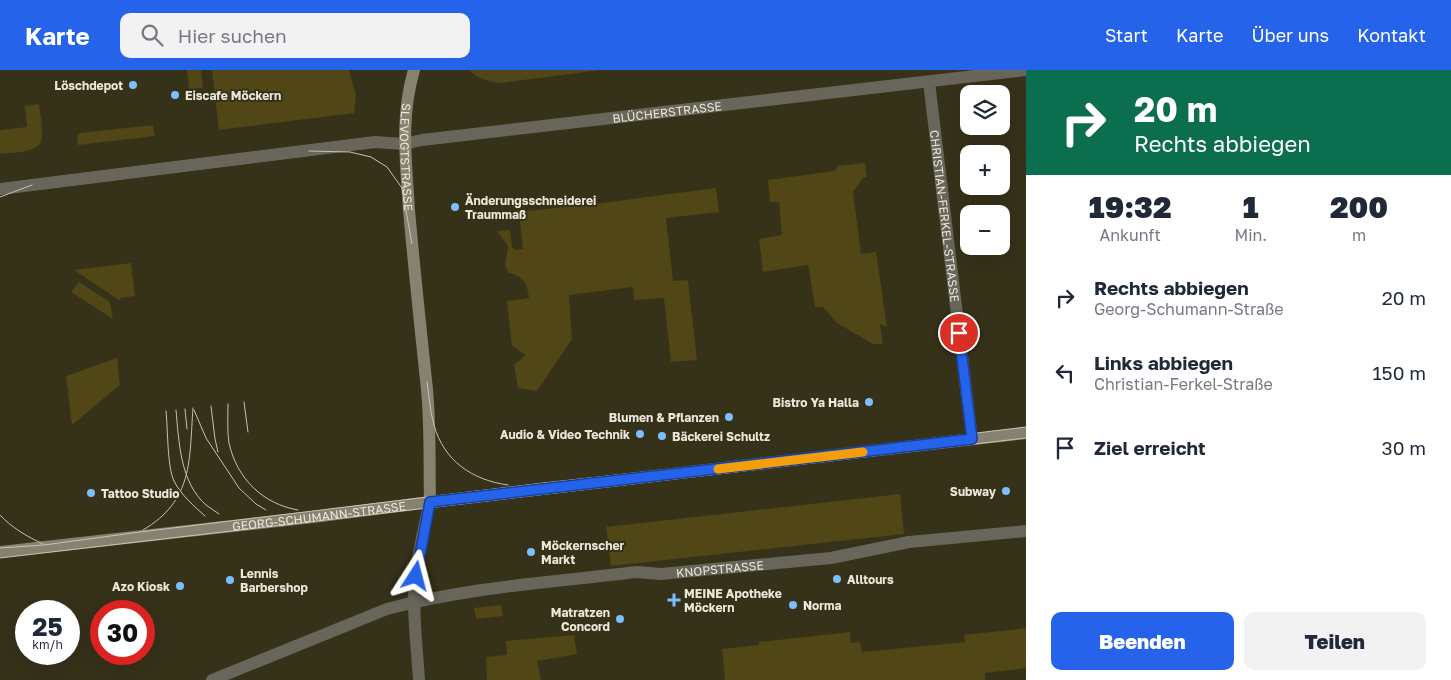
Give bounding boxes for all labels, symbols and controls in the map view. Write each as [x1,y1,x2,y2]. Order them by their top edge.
search box [120,13,470,58]
text: Karte [25,21,90,50]
icon: search [138,21,166,49]
text: Hier suchen [178,24,287,47]
text: Start [1105,24,1148,46]
text: Karte [1176,24,1223,46]
text: Über uns [1251,24,1329,46]
text: Kontakt [1357,24,1426,46]
place label: Löschdepot [54,78,123,93]
marker: Löschdepot [127,79,139,91]
map controls [960,85,1010,255]
button: layers [960,85,1010,135]
place label: Eiscafe Möckern [185,88,281,103]
text: 20 m [1134,88,1217,130]
marker: Eiscafe Möckern [169,89,181,101]
icon: right [1051,90,1116,155]
street label: BLÜCHERSTRASSE [611,98,722,125]
street label: SLEVOGTSTRASSE [398,102,417,212]
street label: CHRISTIAN-FERKEL-STRASSE [927,129,963,303]
text: Rechts abbiegen [1134,130,1311,157]
button: + [960,145,1010,195]
text: 19:32 [1089,189,1172,225]
text: 1 [1243,189,1259,225]
text: 200 [1330,189,1388,225]
place label: Änderungsschneiderei Traummaß [465,193,596,222]
marker: Änderungsschneiderei Traummaß [449,201,461,213]
button: − [960,205,1010,255]
text: Ankunft [1099,225,1161,245]
text: Min. [1234,225,1267,245]
text: m [1352,225,1366,245]
text: Rechts abbiegen [1094,276,1249,299]
icon: right [1051,284,1079,312]
text: 20 m [1382,286,1426,309]
text: Georg-Schumann-Straße [1094,299,1284,319]
pin [938,312,980,354]
icon: arrive [945,319,973,347]
text: Links abbiegen [1094,351,1233,374]
icon: left [1051,359,1079,387]
text: 150 m [1372,361,1426,384]
text: Christian-Ferkel-Straße [1094,374,1273,394]
place label: Bistro Ya Halla [773,395,859,410]
marker: Bistro Ya Halla [863,396,875,408]
place label: Blumen & Pflanzen [609,410,719,425]
marker: Blumen & Pflanzen [723,411,735,423]
place label: Audio & Video Technik [500,427,630,442]
marker: Audio & Video Technik [634,428,646,440]
place label: Bäckerei Schultz [672,429,770,444]
marker: Bäckerei Schultz [656,430,668,442]
icon: arrive [1051,434,1079,462]
text: Ziel erreicht [1094,436,1206,459]
text: 30 m [1382,436,1426,459]
place label: Subway [950,484,997,499]
marker: Subway [1000,485,1012,497]
place label: Tattoo Studio [101,486,179,501]
marker: Tattoo Studio [85,487,97,499]
street label: GEORG-SCHUMANN-STRASSE [231,498,407,533]
place label: Möckernscher Markt [541,538,624,567]
marker: Möckernscher Markt [525,546,537,558]
position arrow [389,549,441,601]
street label: KNOPSTRASSE [675,557,764,580]
place label: Lennis Barbershop [240,566,308,595]
place label: Alltours [847,572,894,587]
marker: Alltours [831,573,843,585]
marker: Lennis Barbershop [224,574,236,586]
place label: Azo Kiosk [112,579,170,594]
marker: Azo Kiosk [174,580,186,592]
place label: MEINE Apotheke Möckern [684,586,782,615]
marker: MEINE Apotheke Möckern [668,594,680,606]
place label: Norma [803,598,842,613]
marker: Norma [787,599,799,611]
speed limit sign: 30 [90,600,155,665]
place label: Matratzen Concord [551,605,610,634]
text: 25 [32,611,63,642]
button: Beenden [1051,612,1234,670]
button: Teilen [1244,612,1426,670]
marker: Matratzen Concord [614,613,626,625]
text: km/h [32,637,63,652]

